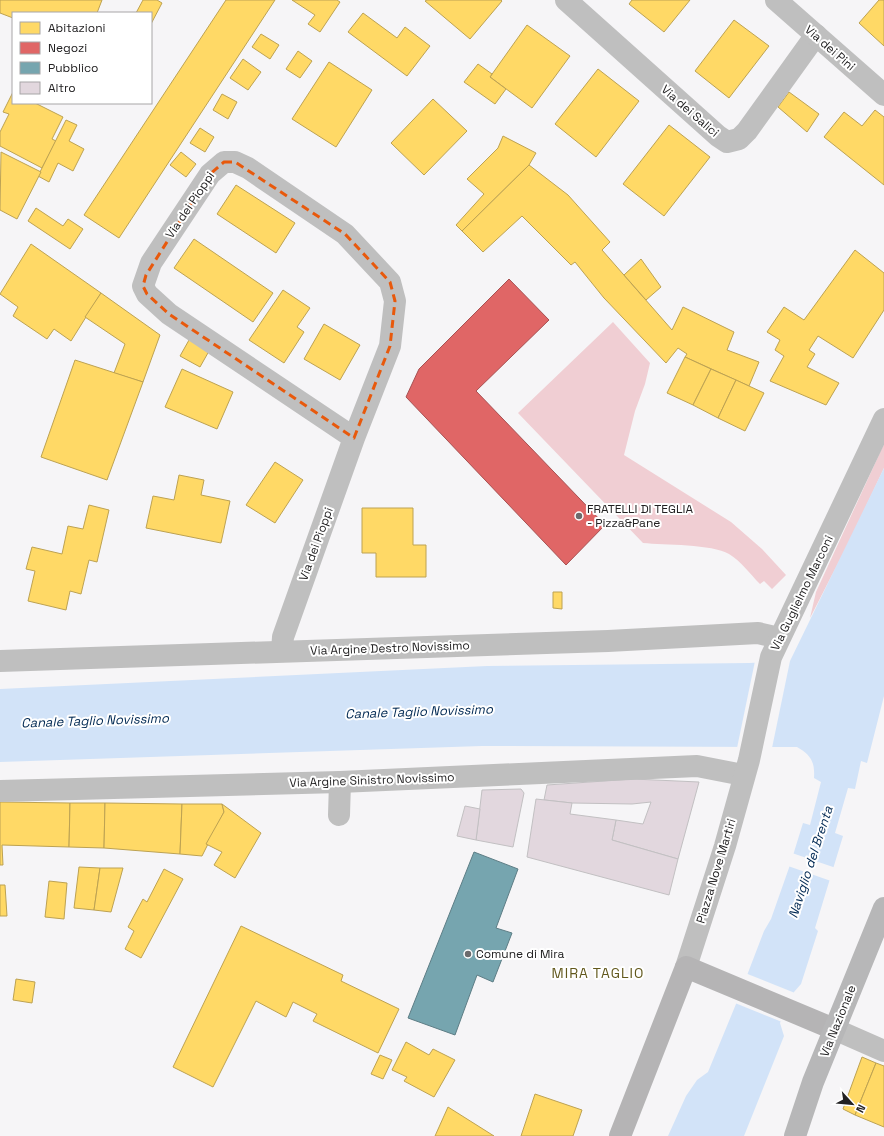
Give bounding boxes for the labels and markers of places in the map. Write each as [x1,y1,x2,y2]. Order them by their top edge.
place label: FRATELLI DI TEGLIA - Pizza&Pane [587,501,694,531]
marker: FRATELLI DI TEGLIA - Pizza&Pane [574,511,584,521]
place label: Comune di Mira [476,946,565,962]
marker: Comune di Mira [463,949,473,959]

